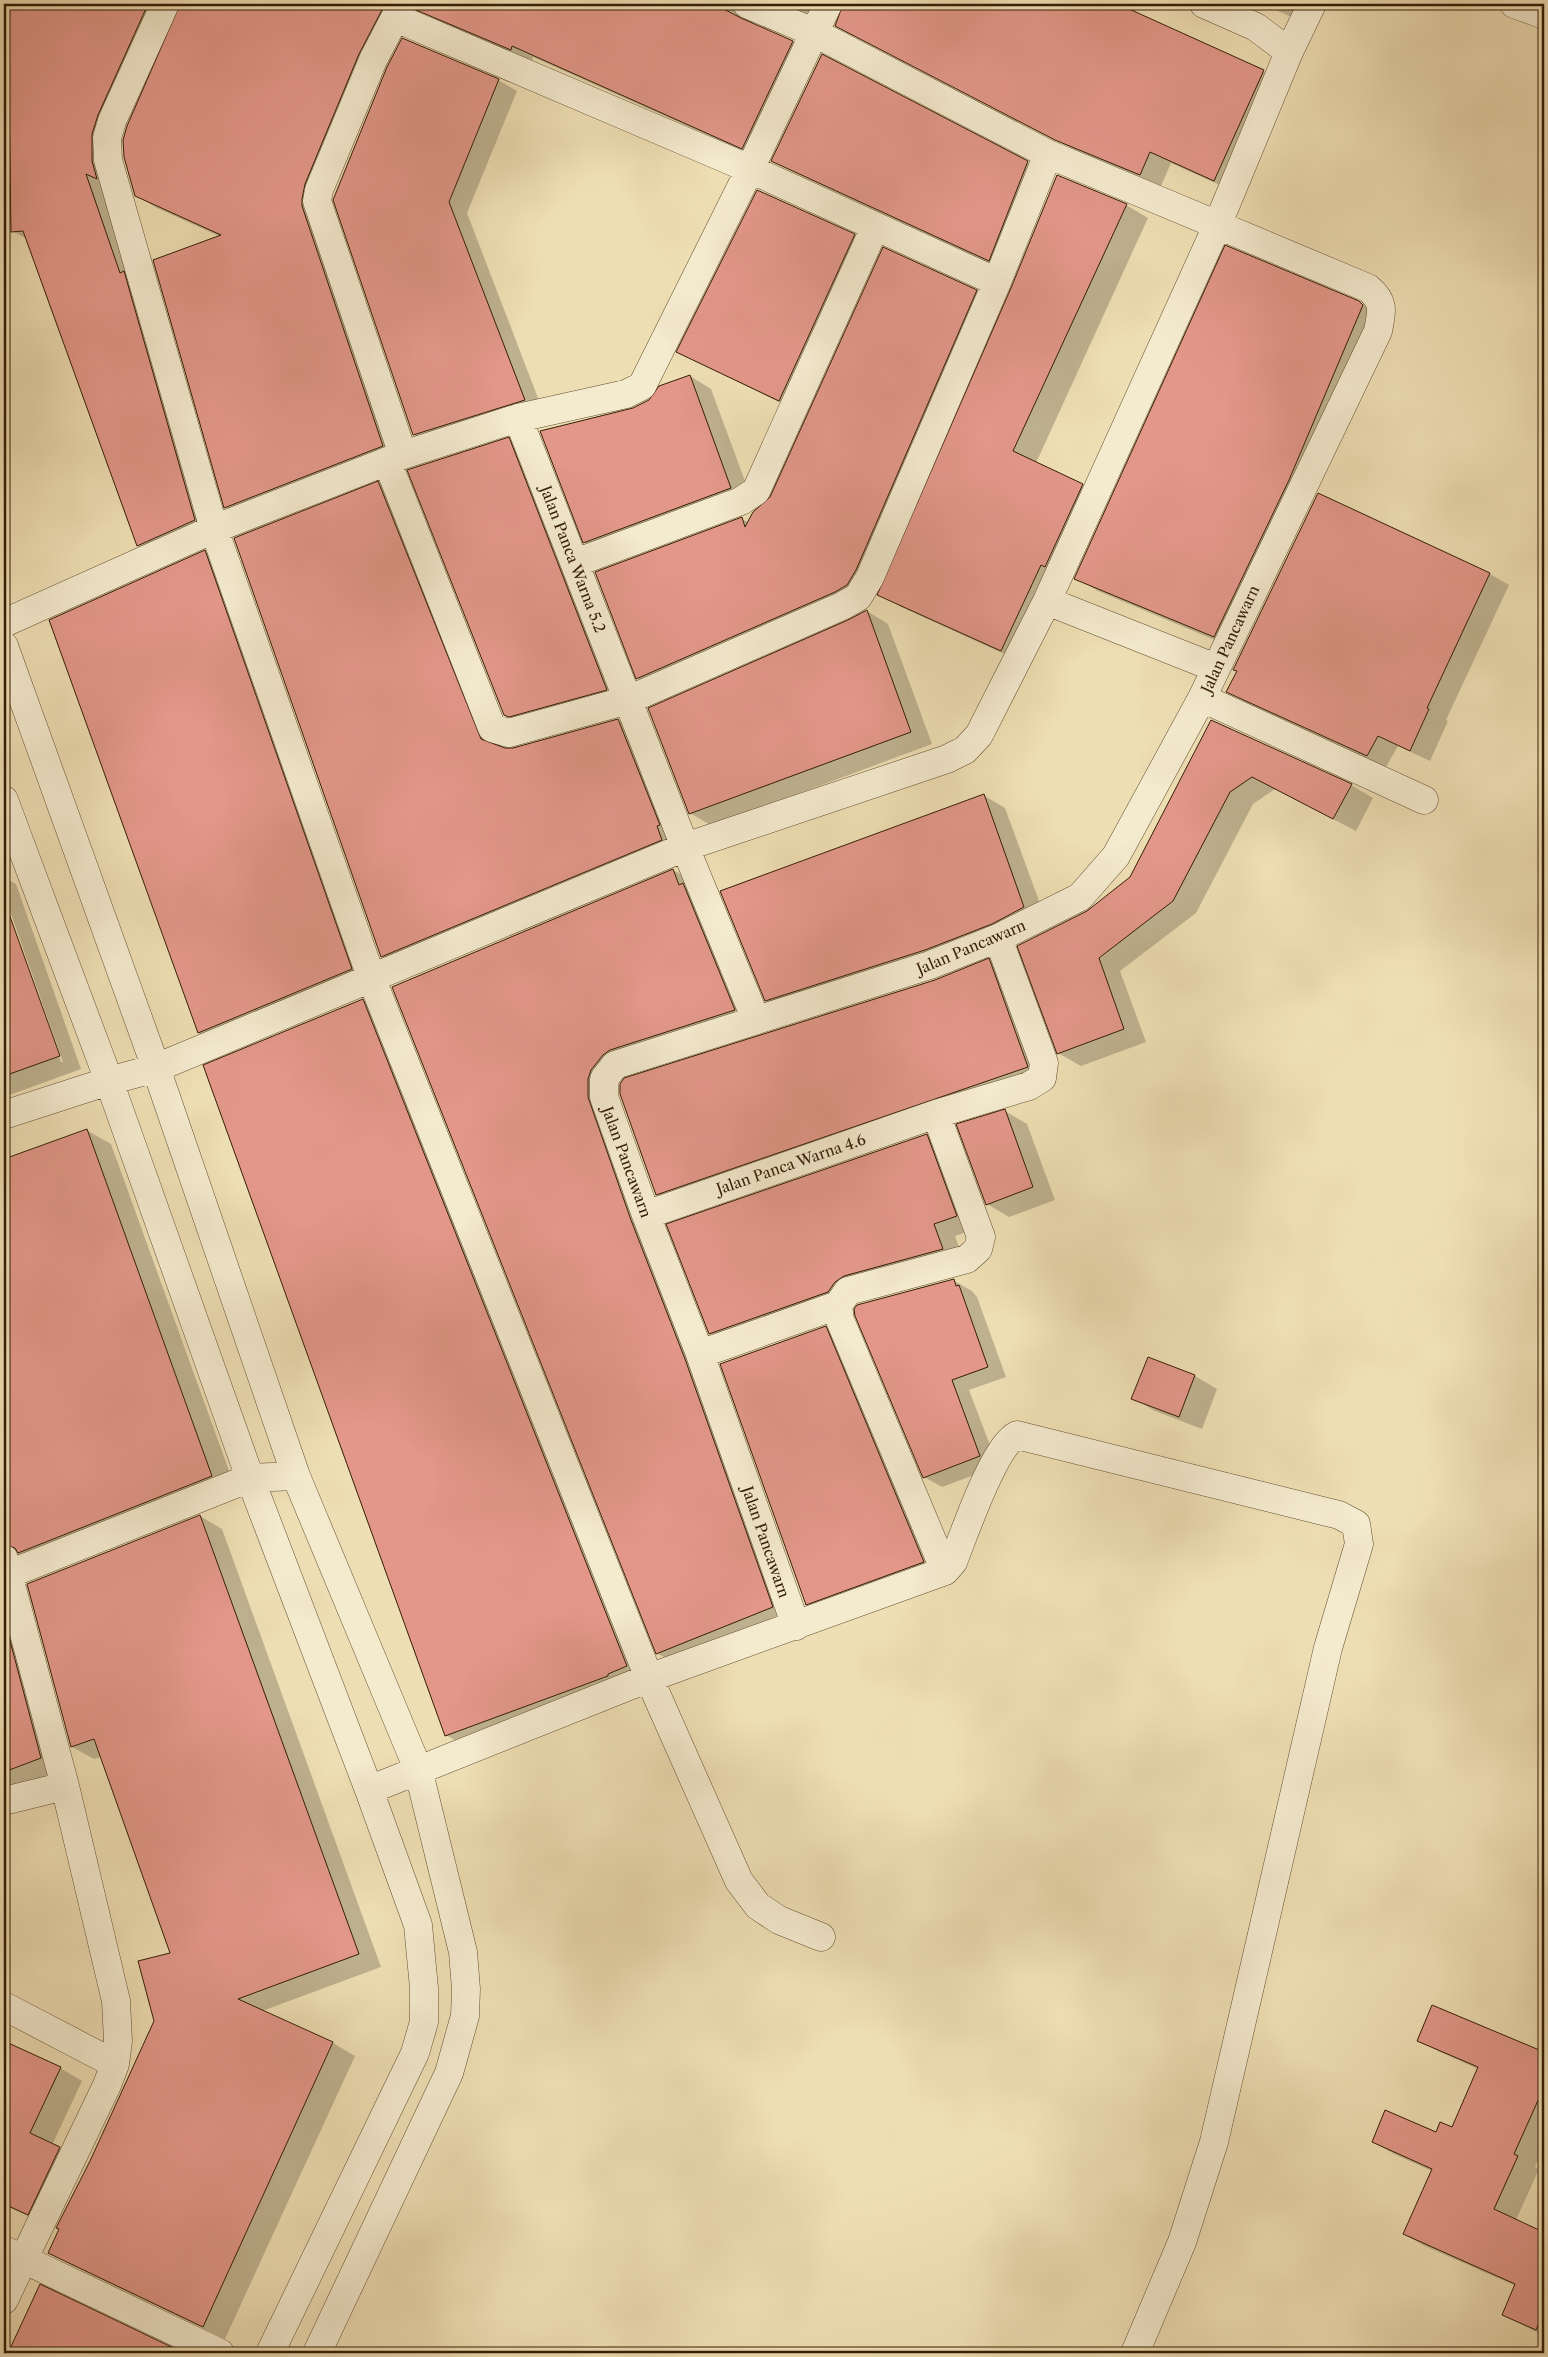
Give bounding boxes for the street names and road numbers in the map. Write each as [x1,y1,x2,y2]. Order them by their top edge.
street label: Jalan Panca Warna 5.2 [535,481,610,635]
street label: Jalan Pancawarn [1196,582,1264,698]
street label: Jalan Pancawarn [912,915,1029,979]
street label: Jalan Pancawarn [597,1102,656,1221]
street label: Jalan Panca Warna 4.6 [712,1129,868,1199]
street label: Jalan Pancawarn [737,1482,794,1601]

